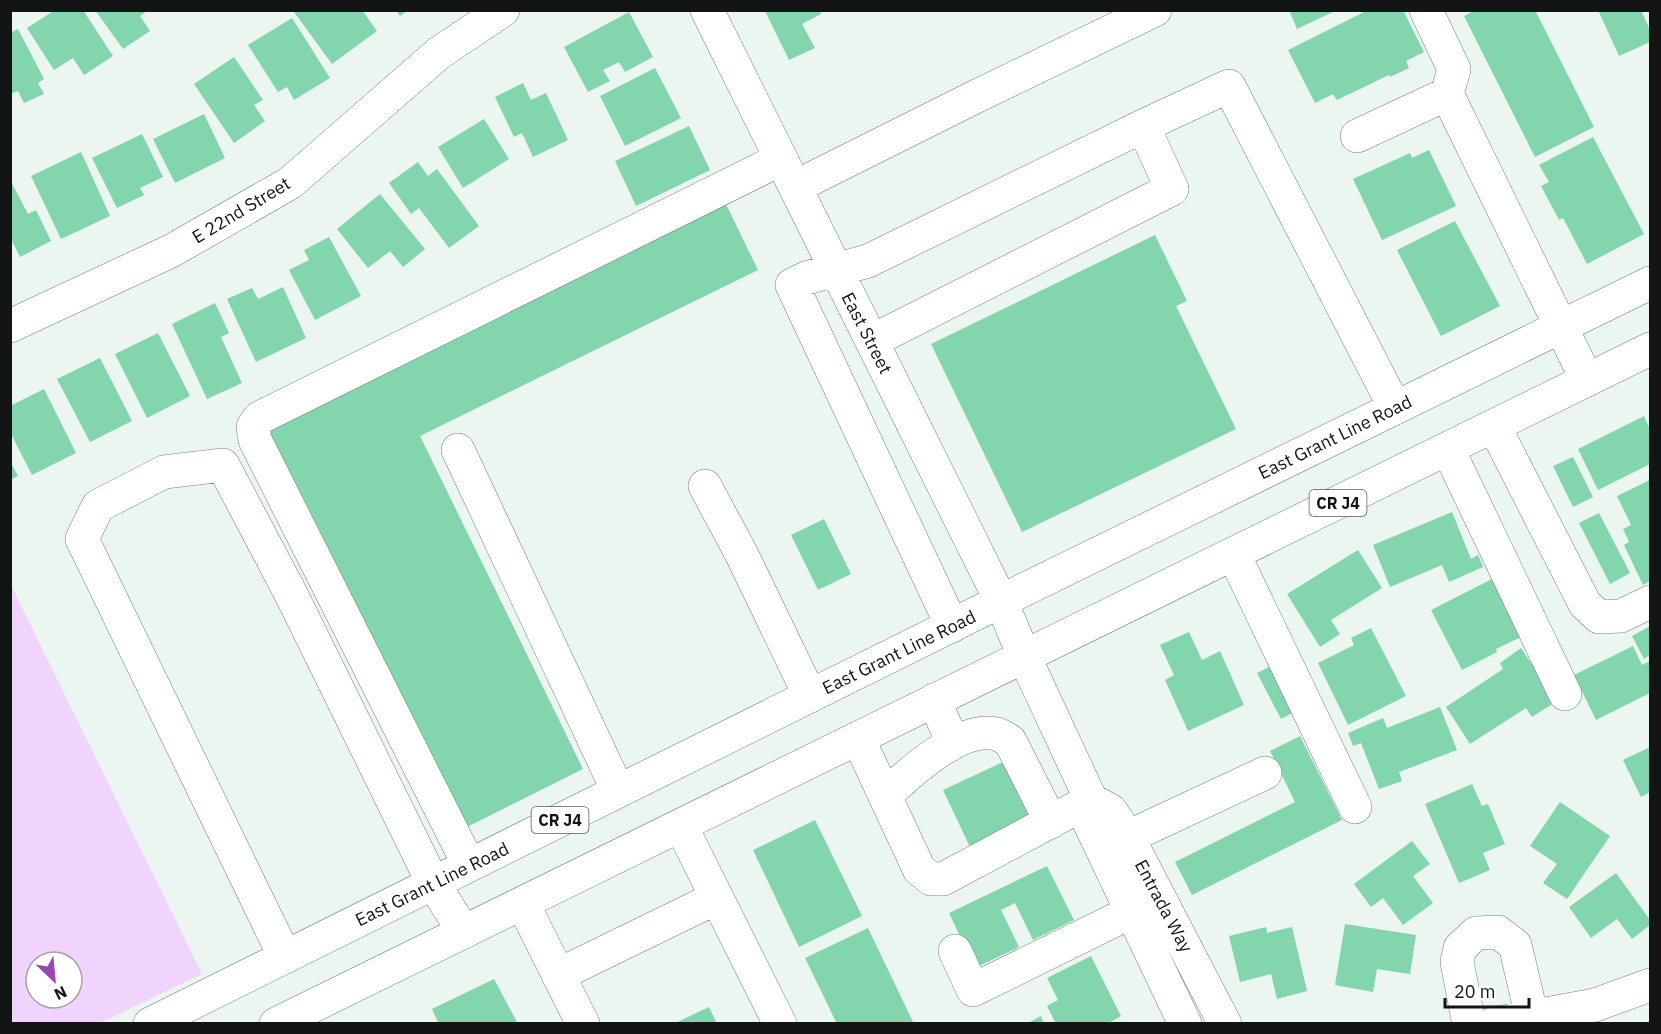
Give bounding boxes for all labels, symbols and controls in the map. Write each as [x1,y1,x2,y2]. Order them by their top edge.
street label: E 22nd Street [188,172,294,248]
street label: East Street [837,288,897,378]
street label: East Grant Line Road [1254,390,1416,484]
road number: CR J4 [1310,490,1366,516]
street label: East Grant Line Road [818,605,980,699]
road number: CR J4 [532,807,588,833]
street label: East Grant Line Road [351,837,513,931]
street label: Entrada Way [1130,856,1198,956]
north arrow [24,950,84,1010]
scale bar [1445,971,1529,1009]
text: 20 m [1454,980,1496,1003]
text: N [51,982,70,1005]

